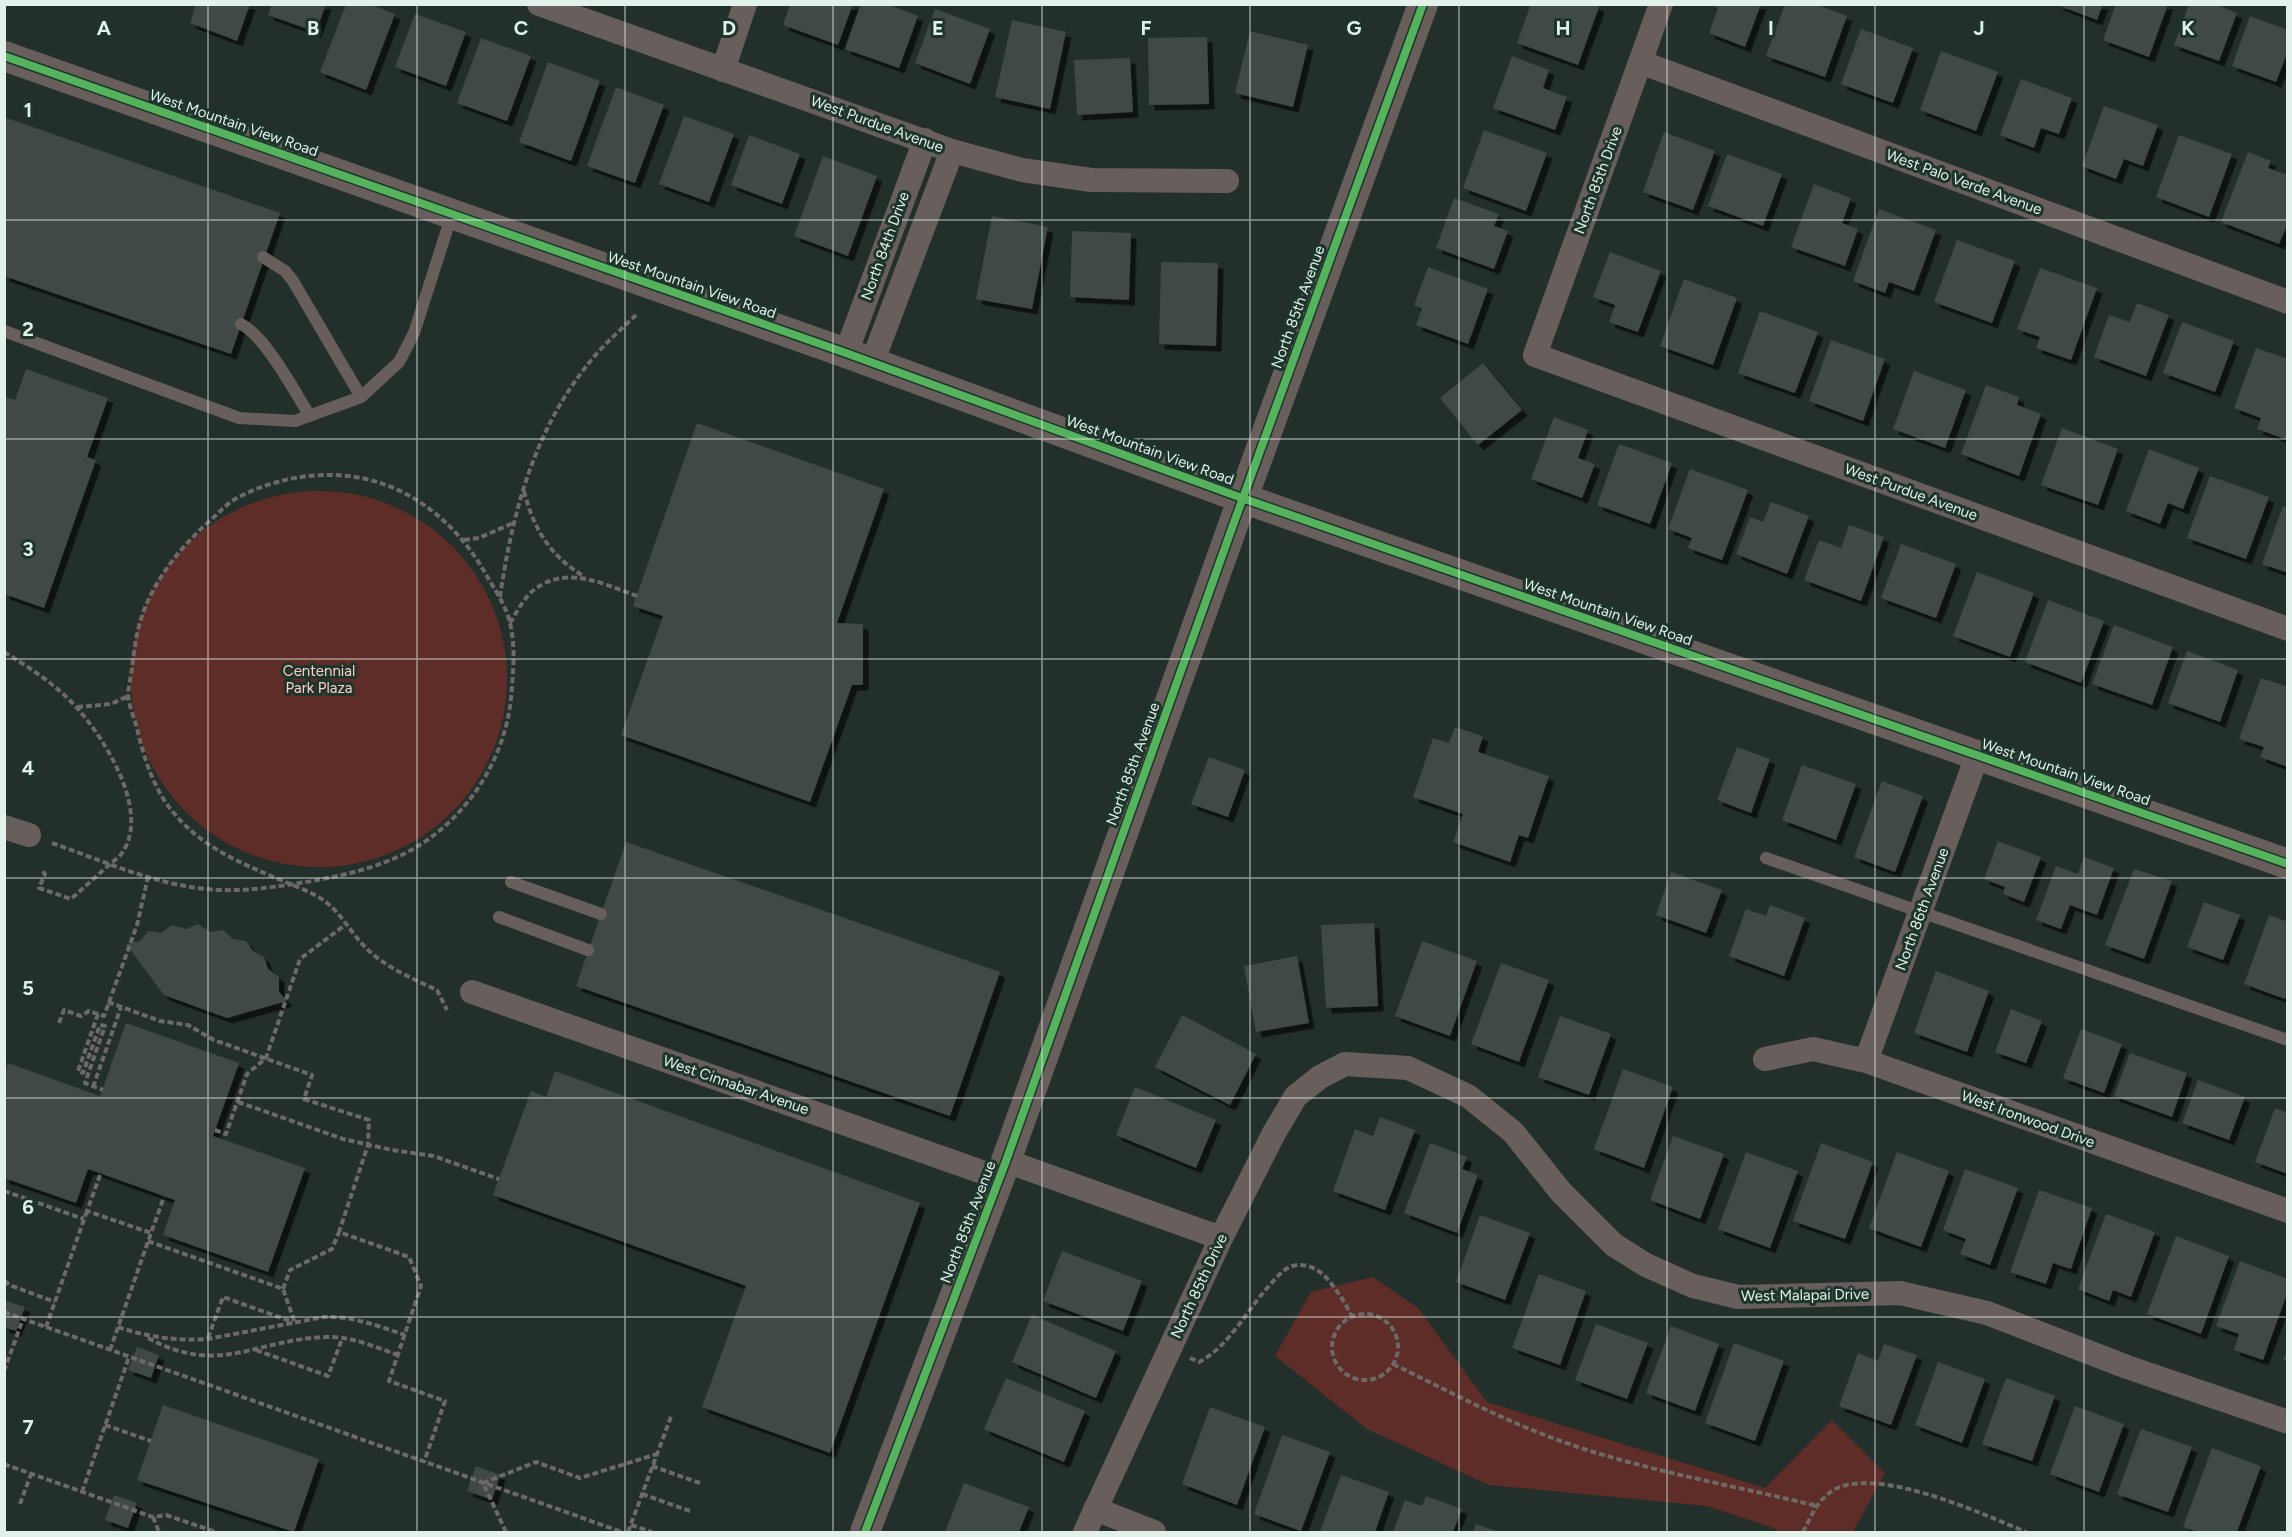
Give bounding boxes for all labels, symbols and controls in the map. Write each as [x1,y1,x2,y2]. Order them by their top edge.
text: A [97,16,112,40]
text: B [307,16,319,40]
text: C [514,16,528,40]
text: D [722,16,736,40]
text: E [932,16,944,40]
text: F [1140,16,1152,40]
text: G [1347,16,1362,40]
text: H [1556,16,1571,40]
text: I [1768,16,1774,40]
text: J [1973,16,1985,40]
text: K [2181,16,2195,40]
street label: West Mountain View Road [147,86,321,160]
street label: West Purdue Avenue [808,92,946,156]
text: 1 [24,98,32,122]
street label: North 85th Drive [1570,124,1626,236]
street label: West Palo Verde Avenue [1884,145,2044,219]
street label: North 84th Drive [857,189,913,303]
street label: North 85th Avenue [1267,243,1329,371]
street label: West Mountain View Road [605,248,779,322]
text: 2 [22,317,34,341]
street label: West Mountain View Road [1064,411,1236,489]
street label: West Purdue Avenue [1842,460,1980,524]
text: 3 [22,537,34,561]
street label: West Mountain View Road [1521,575,1695,649]
park label: Centennial Park Plaza [283,662,355,697]
street label: North 85th Avenue [1102,700,1164,828]
street label: West Mountain View Road [1979,735,2153,809]
text: 4 [22,756,35,780]
street label: North 86th Avenue [1891,845,1953,973]
text: 5 [22,976,34,1000]
street label: West Cinnabar Avenue [661,1052,811,1118]
street label: West Ironwood Drive [1959,1086,2097,1152]
street label: North 85th Avenue [936,1158,1000,1286]
text: 6 [22,1195,34,1219]
street label: North 85th Drive [1167,1231,1231,1341]
street label: West Malapai Drive [1741,1285,1869,1305]
text: 7 [22,1415,34,1439]

